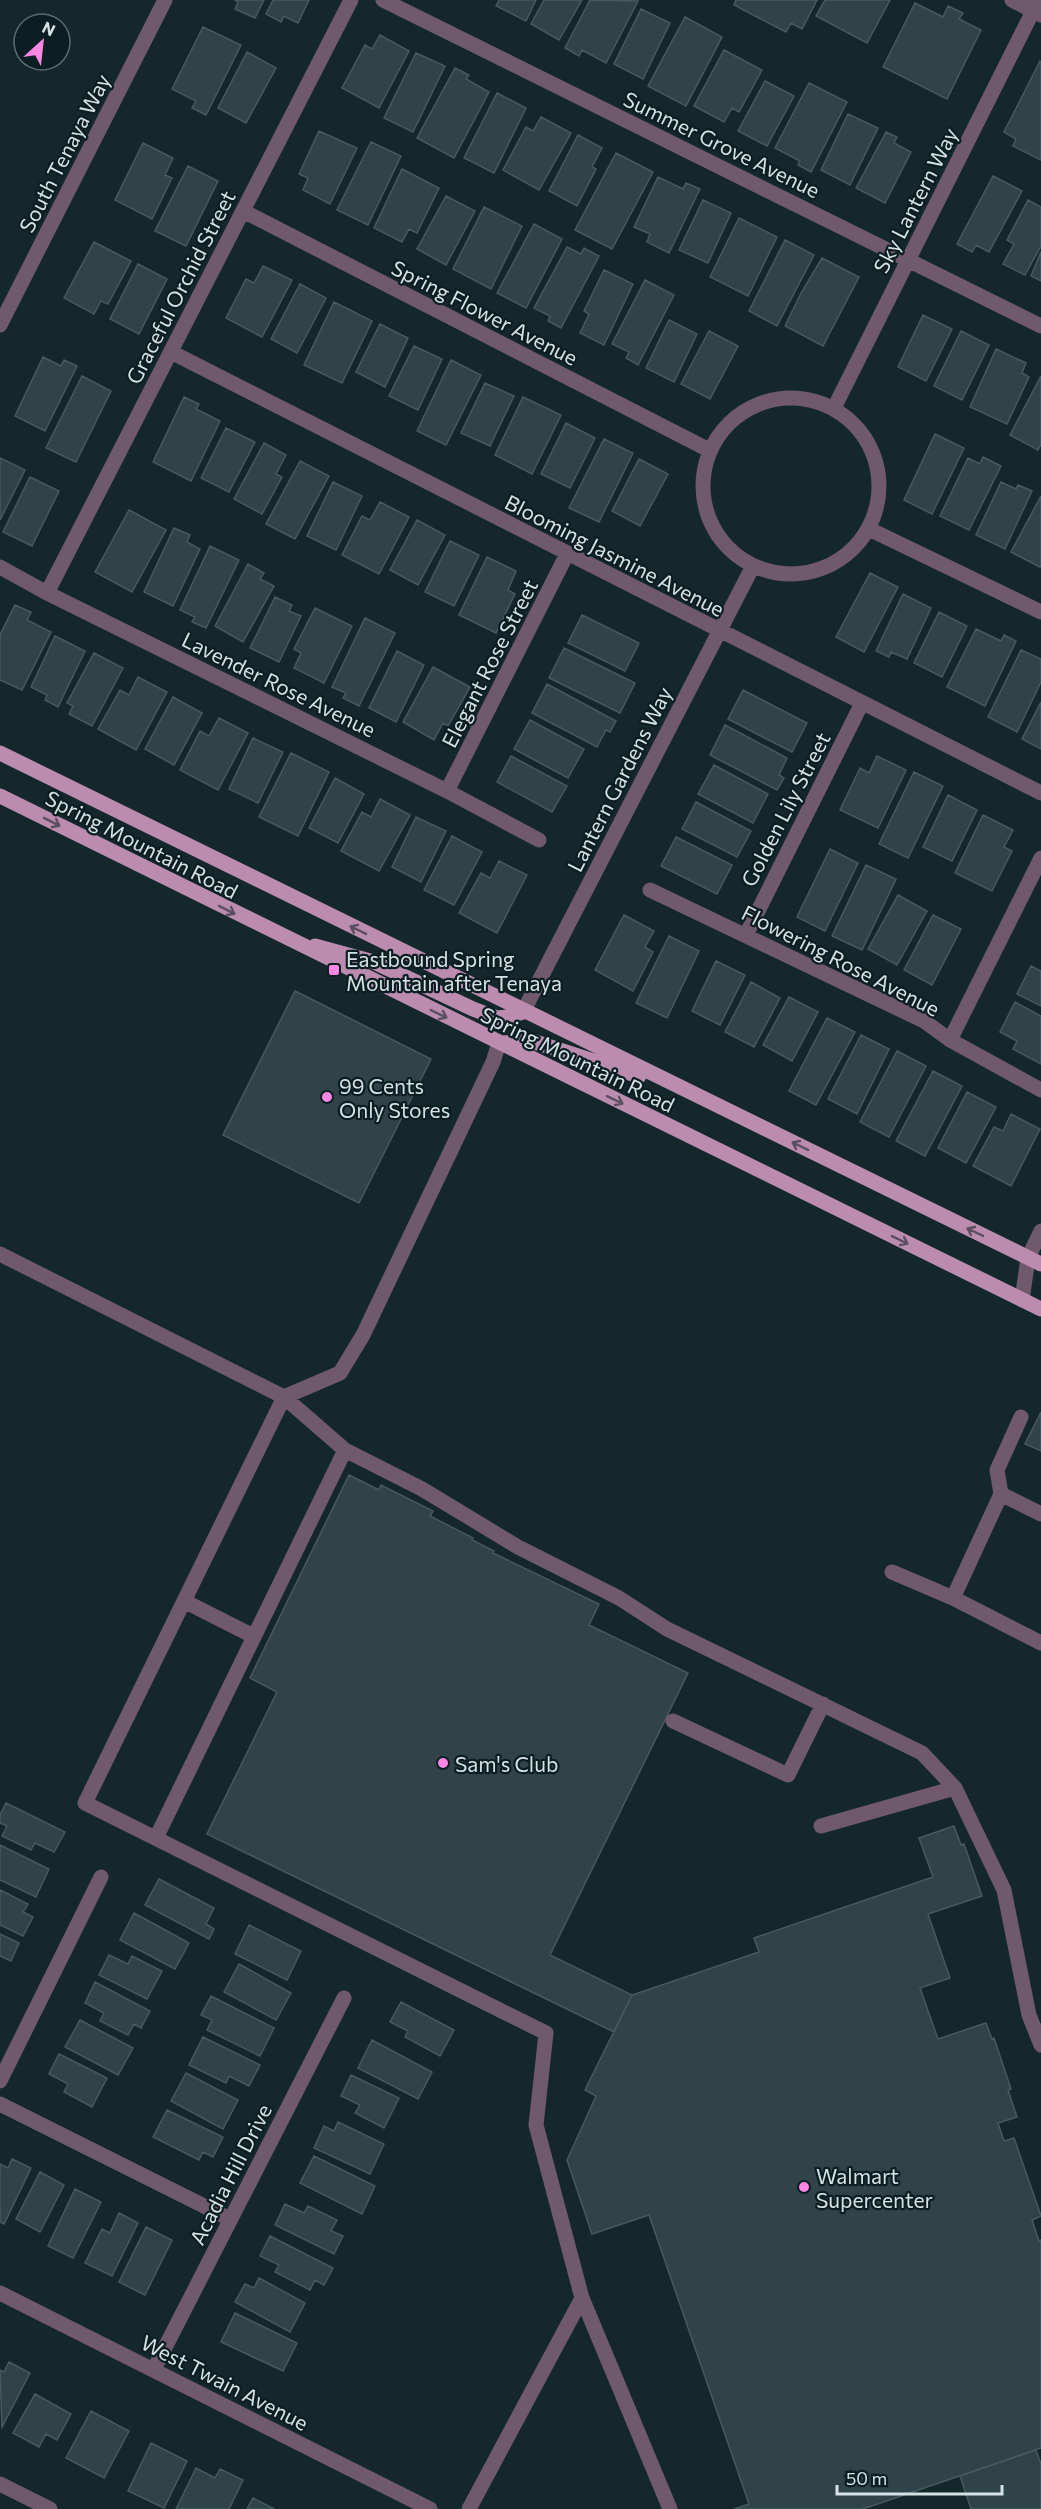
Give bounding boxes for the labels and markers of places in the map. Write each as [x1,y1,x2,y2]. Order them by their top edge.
place label: Eastbound Spring Mountain after Tenaya [346,946,562,995]
marker: Eastbound Spring Mountain after Tenaya [327,963,341,977]
place label: 99 Cents Only Stores [339,1073,450,1122]
marker: 99 Cents Only Stores [320,1090,334,1104]
place label: Sam's Club [455,1751,558,1776]
marker: Sam's Club [436,1756,450,1770]
place label: Walmart Supercenter [816,2163,933,2212]
marker: Walmart Supercenter [797,2180,811,2194]

